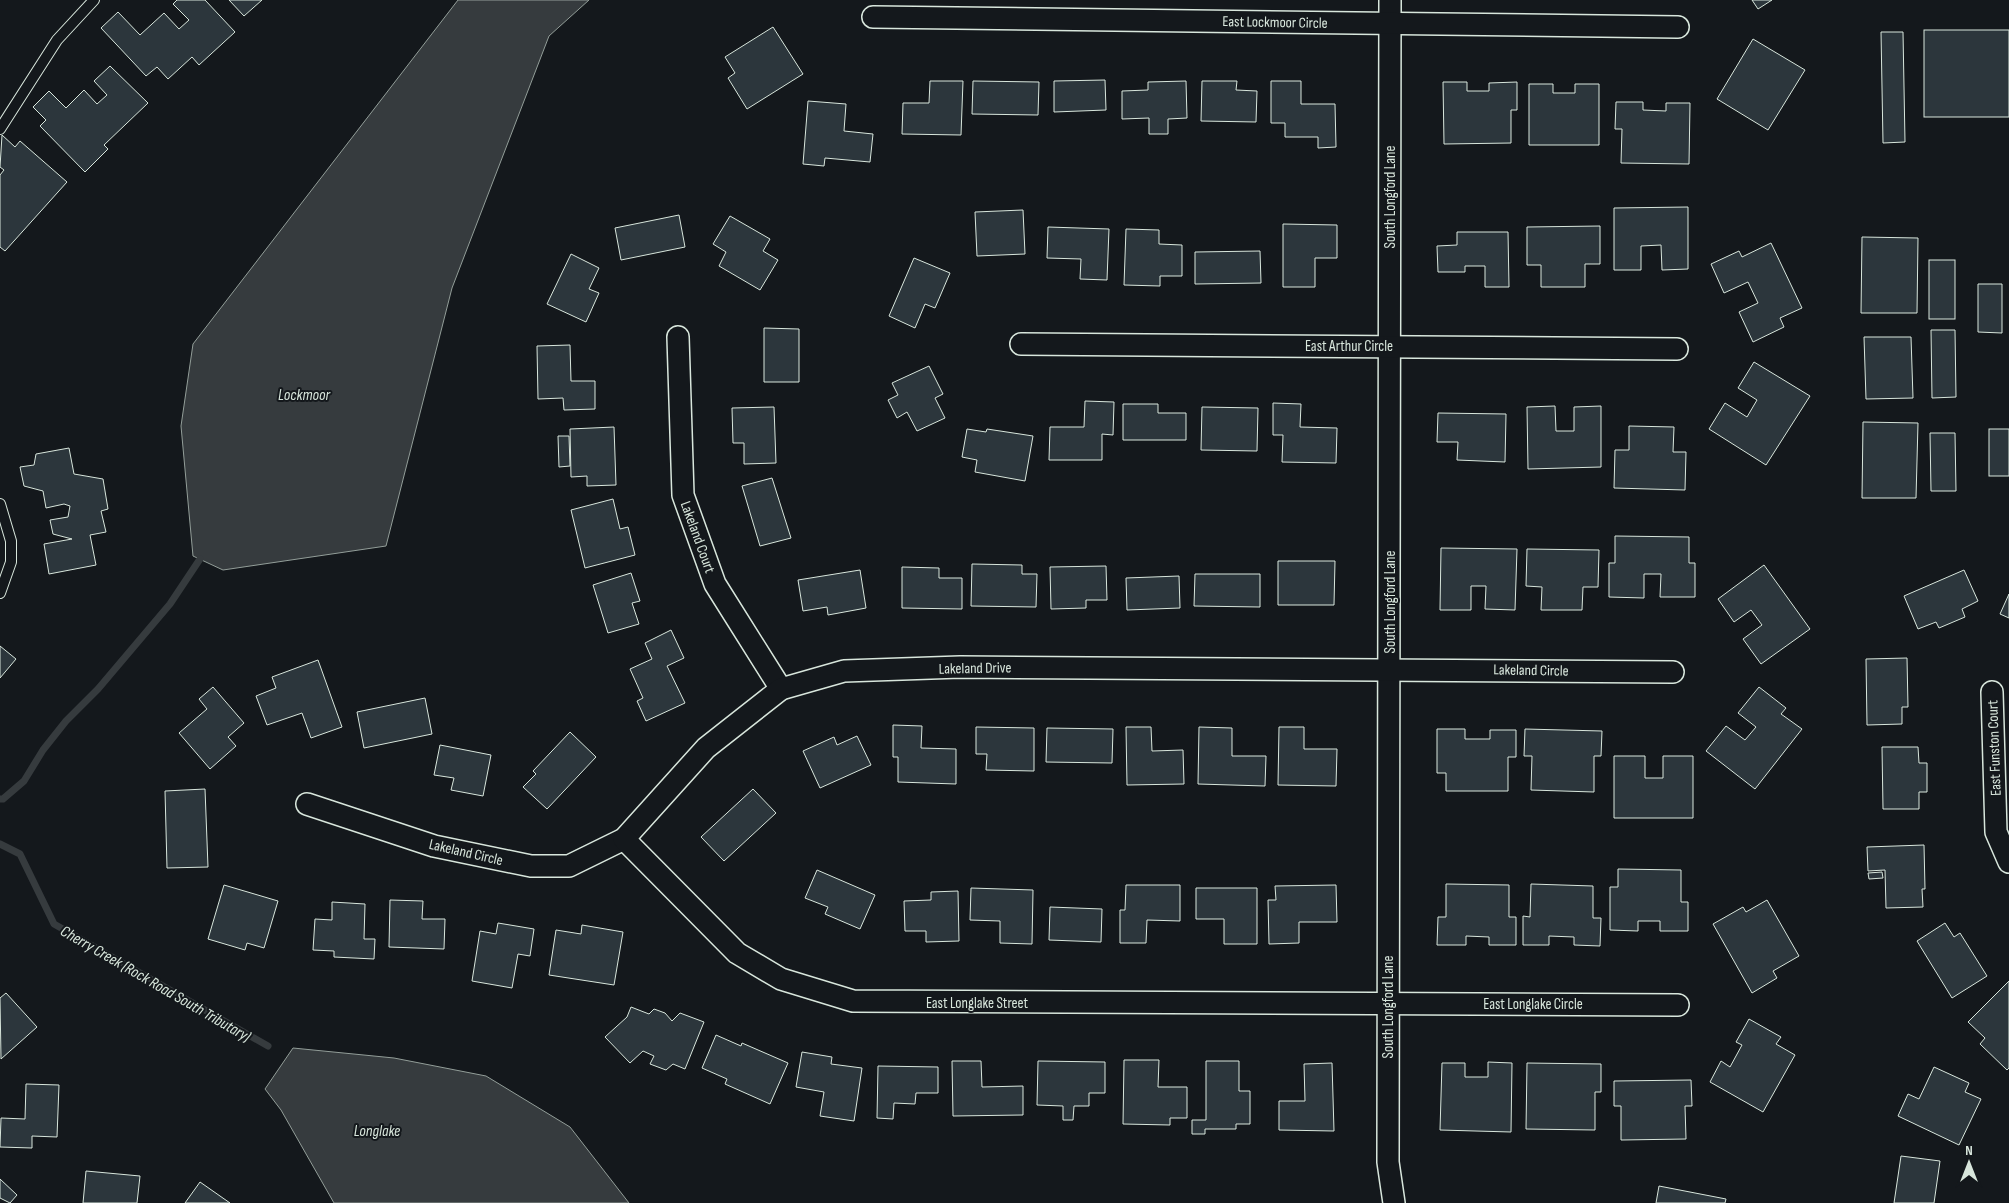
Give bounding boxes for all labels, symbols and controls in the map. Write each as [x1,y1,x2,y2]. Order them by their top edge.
street label: East Lockmoor Circle [1222,12,1328,33]
street label: South Longford Lane [1381,145,1400,249]
street label: East Arthur Circle [1305,337,1393,356]
water label: Lockmoor [278,386,330,405]
street label: Lakeland Court [676,499,719,576]
street label: South Longford Lane [1381,550,1400,654]
street label: Lakeland Drive [939,658,1012,679]
street label: Lakeland Circle [1493,660,1569,681]
street label: East Funston Court [1983,699,2006,796]
street label: Lakeland Circle [427,835,505,870]
water label: Cherry Creek (Rock Road South Tributary) [57,922,254,1047]
street label: South Longford Lane [1379,955,1398,1059]
street label: East Longlake Street [926,994,1029,1013]
street label: East Longlake Circle [1483,995,1583,1014]
water label: Longlake [354,1122,400,1141]
north arrow [1944,1138,1994,1188]
text: N [1965,1142,1973,1159]

